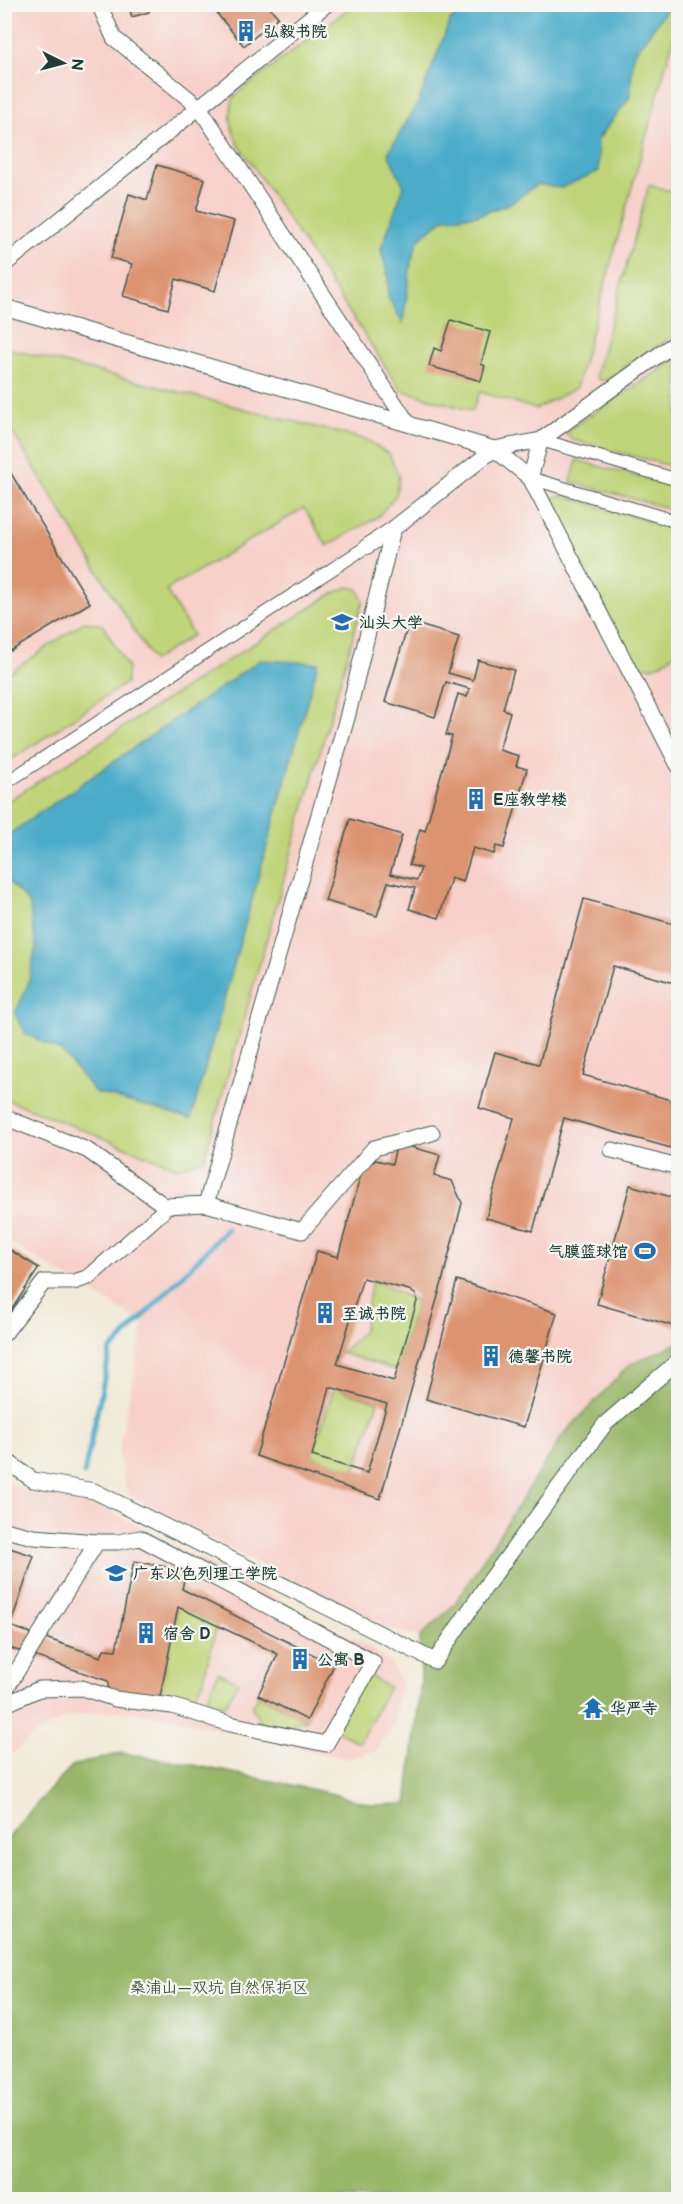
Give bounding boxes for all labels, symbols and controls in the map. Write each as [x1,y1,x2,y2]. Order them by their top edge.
building icon: 弘毅书院 [234,19,258,43]
place label: 弘毅书院 [263,23,327,42]
north arrow [33,33,93,93]
text: N [66,57,87,71]
school or university icon: 汕头大学 [330,610,354,634]
place label: 汕头大学 [359,614,423,633]
building icon: E座教学楼 [464,787,488,811]
place label: E座教学楼 [493,791,567,810]
sports icon: 气膜篮球馆 [633,1239,657,1263]
place label: 气膜篮球馆 [548,1243,628,1262]
building icon: 至诚书院 [313,1301,337,1325]
place label: 至诚书院 [342,1305,406,1324]
building icon: 德馨书院 [479,1344,503,1368]
place label: 德馨书院 [508,1348,572,1367]
school or university icon: 广东以色列理工学院 [104,1561,128,1585]
place label: 广东以色列理工学院 [133,1565,277,1584]
building icon: 宿舍 D [134,1621,158,1645]
place label: 宿舍 D [163,1625,210,1644]
building icon: 公寓 B [288,1647,312,1671]
place label: 公寓 B [317,1651,365,1670]
temple icon: 华严寺 [581,1696,605,1720]
place label: 华严寺 [610,1700,658,1719]
park label: 桑浦山—双坑 自然保护区 [130,1979,308,1998]

